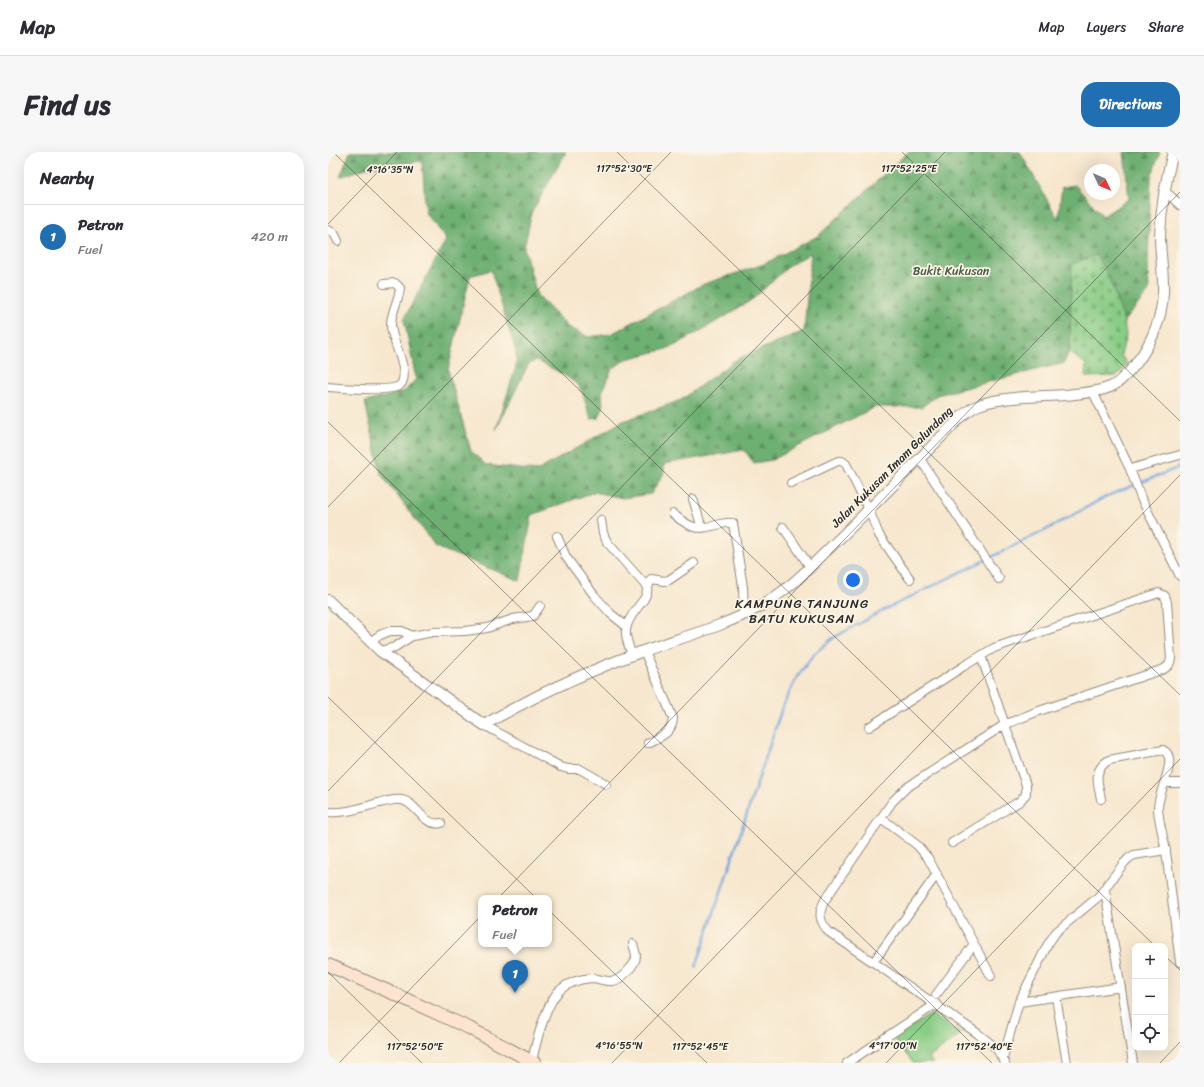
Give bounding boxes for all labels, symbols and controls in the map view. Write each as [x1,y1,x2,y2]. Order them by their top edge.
text: Map [20,11,55,44]
text: Map [1039,15,1064,40]
text: Layers [1086,15,1126,40]
text: Share [1148,15,1184,40]
text: Find us [24,80,111,129]
button: Directions [1081,82,1180,127]
text: 117°52'30"E [596,160,653,178]
text: 117°52'25"E [881,160,938,178]
text: 4°16'35"N [367,161,414,179]
text: Nearby [40,163,94,193]
north arrow [1084,164,1120,200]
text: Petron [78,212,123,238]
text: 1 [50,225,56,248]
text: 420 m [251,225,288,248]
text: Fuel [78,238,102,261]
park label: Bukit Kukusan [913,260,990,282]
street label: Jalan Kukusan Imam Galundang [825,401,958,534]
your location [843,570,863,590]
district label: KAMPUNG TANJUNG BATU KUKUSAN [735,592,869,630]
popup [478,895,552,947]
text: Petron [492,897,538,923]
text: Fuel [492,923,517,946]
map controls [1132,943,1168,1051]
button: + [1132,943,1168,979]
pin: 1 [502,960,528,993]
button: − [1132,979,1168,1015]
button: locate [1132,1015,1168,1051]
text: 4°16'55"N [595,1037,643,1055]
text: 4°17'00"N [869,1037,917,1055]
text: 117°52'50"E [387,1038,445,1056]
text: 117°52'45"E [672,1038,730,1056]
text: 117°52'40"E [956,1038,1014,1056]

